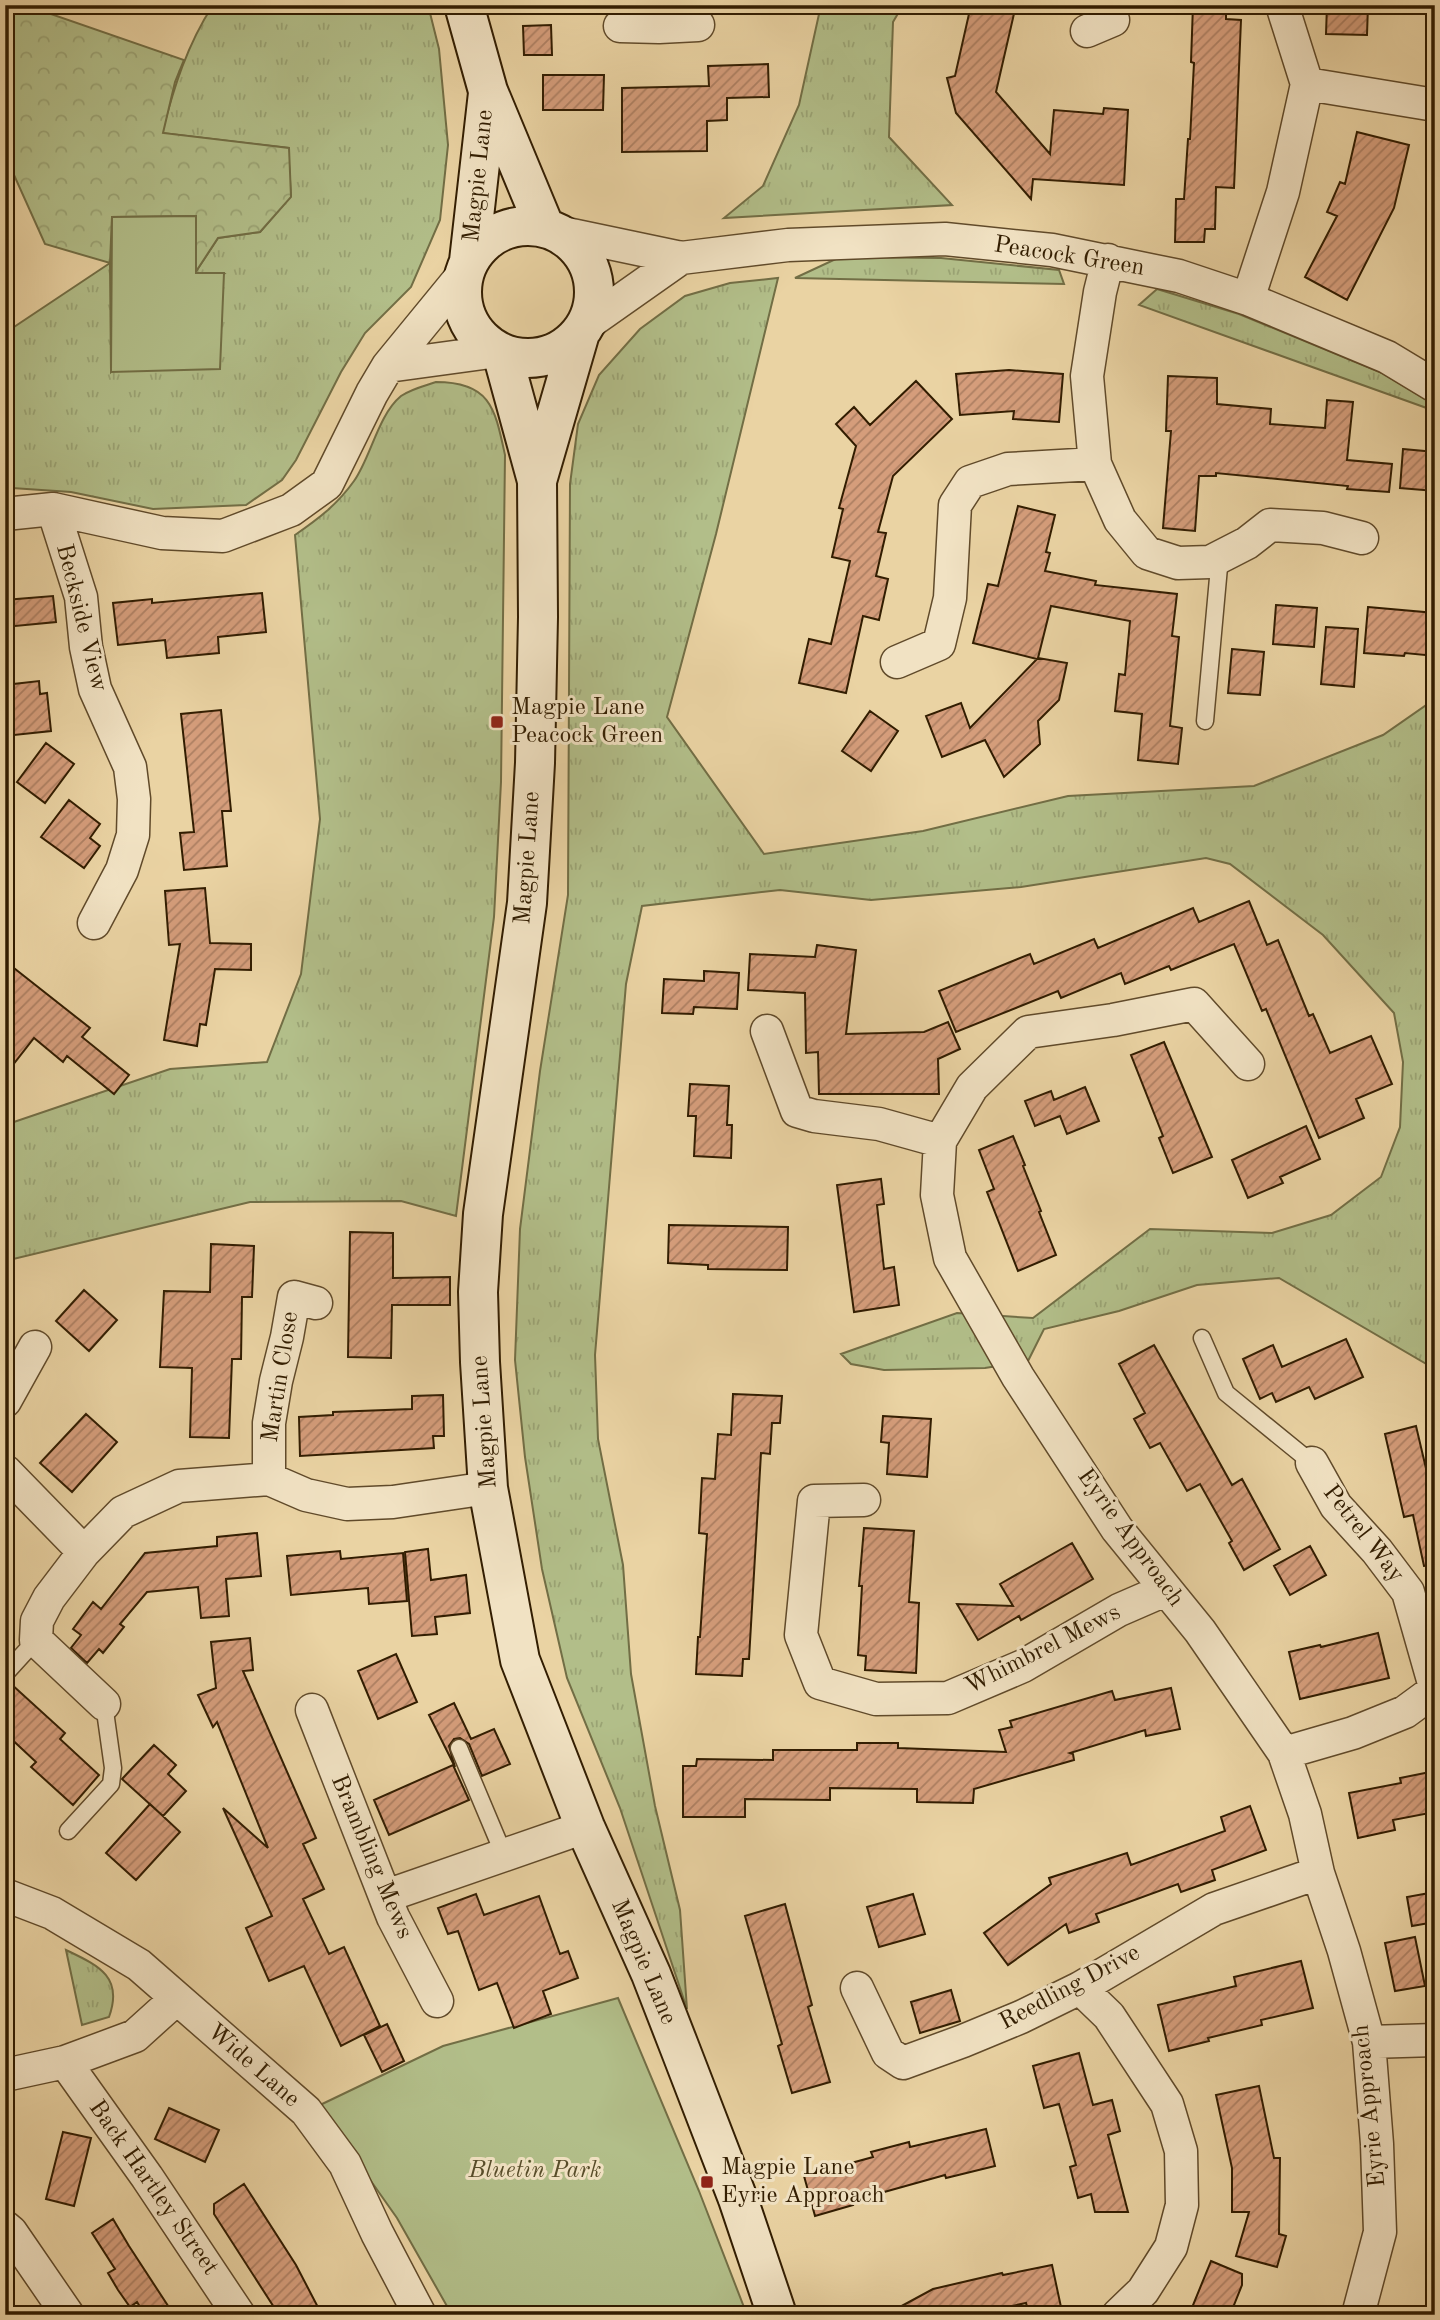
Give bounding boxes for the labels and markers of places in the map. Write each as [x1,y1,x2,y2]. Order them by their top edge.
place label: Magpie Lane Peacock Green [511,696,663,748]
marker: Magpie Lane Peacock Green [489,714,505,730]
place label: Magpie Lane Eyrie Approach [721,2156,885,2208]
marker: Magpie Lane Eyrie Approach [699,2174,715,2190]

